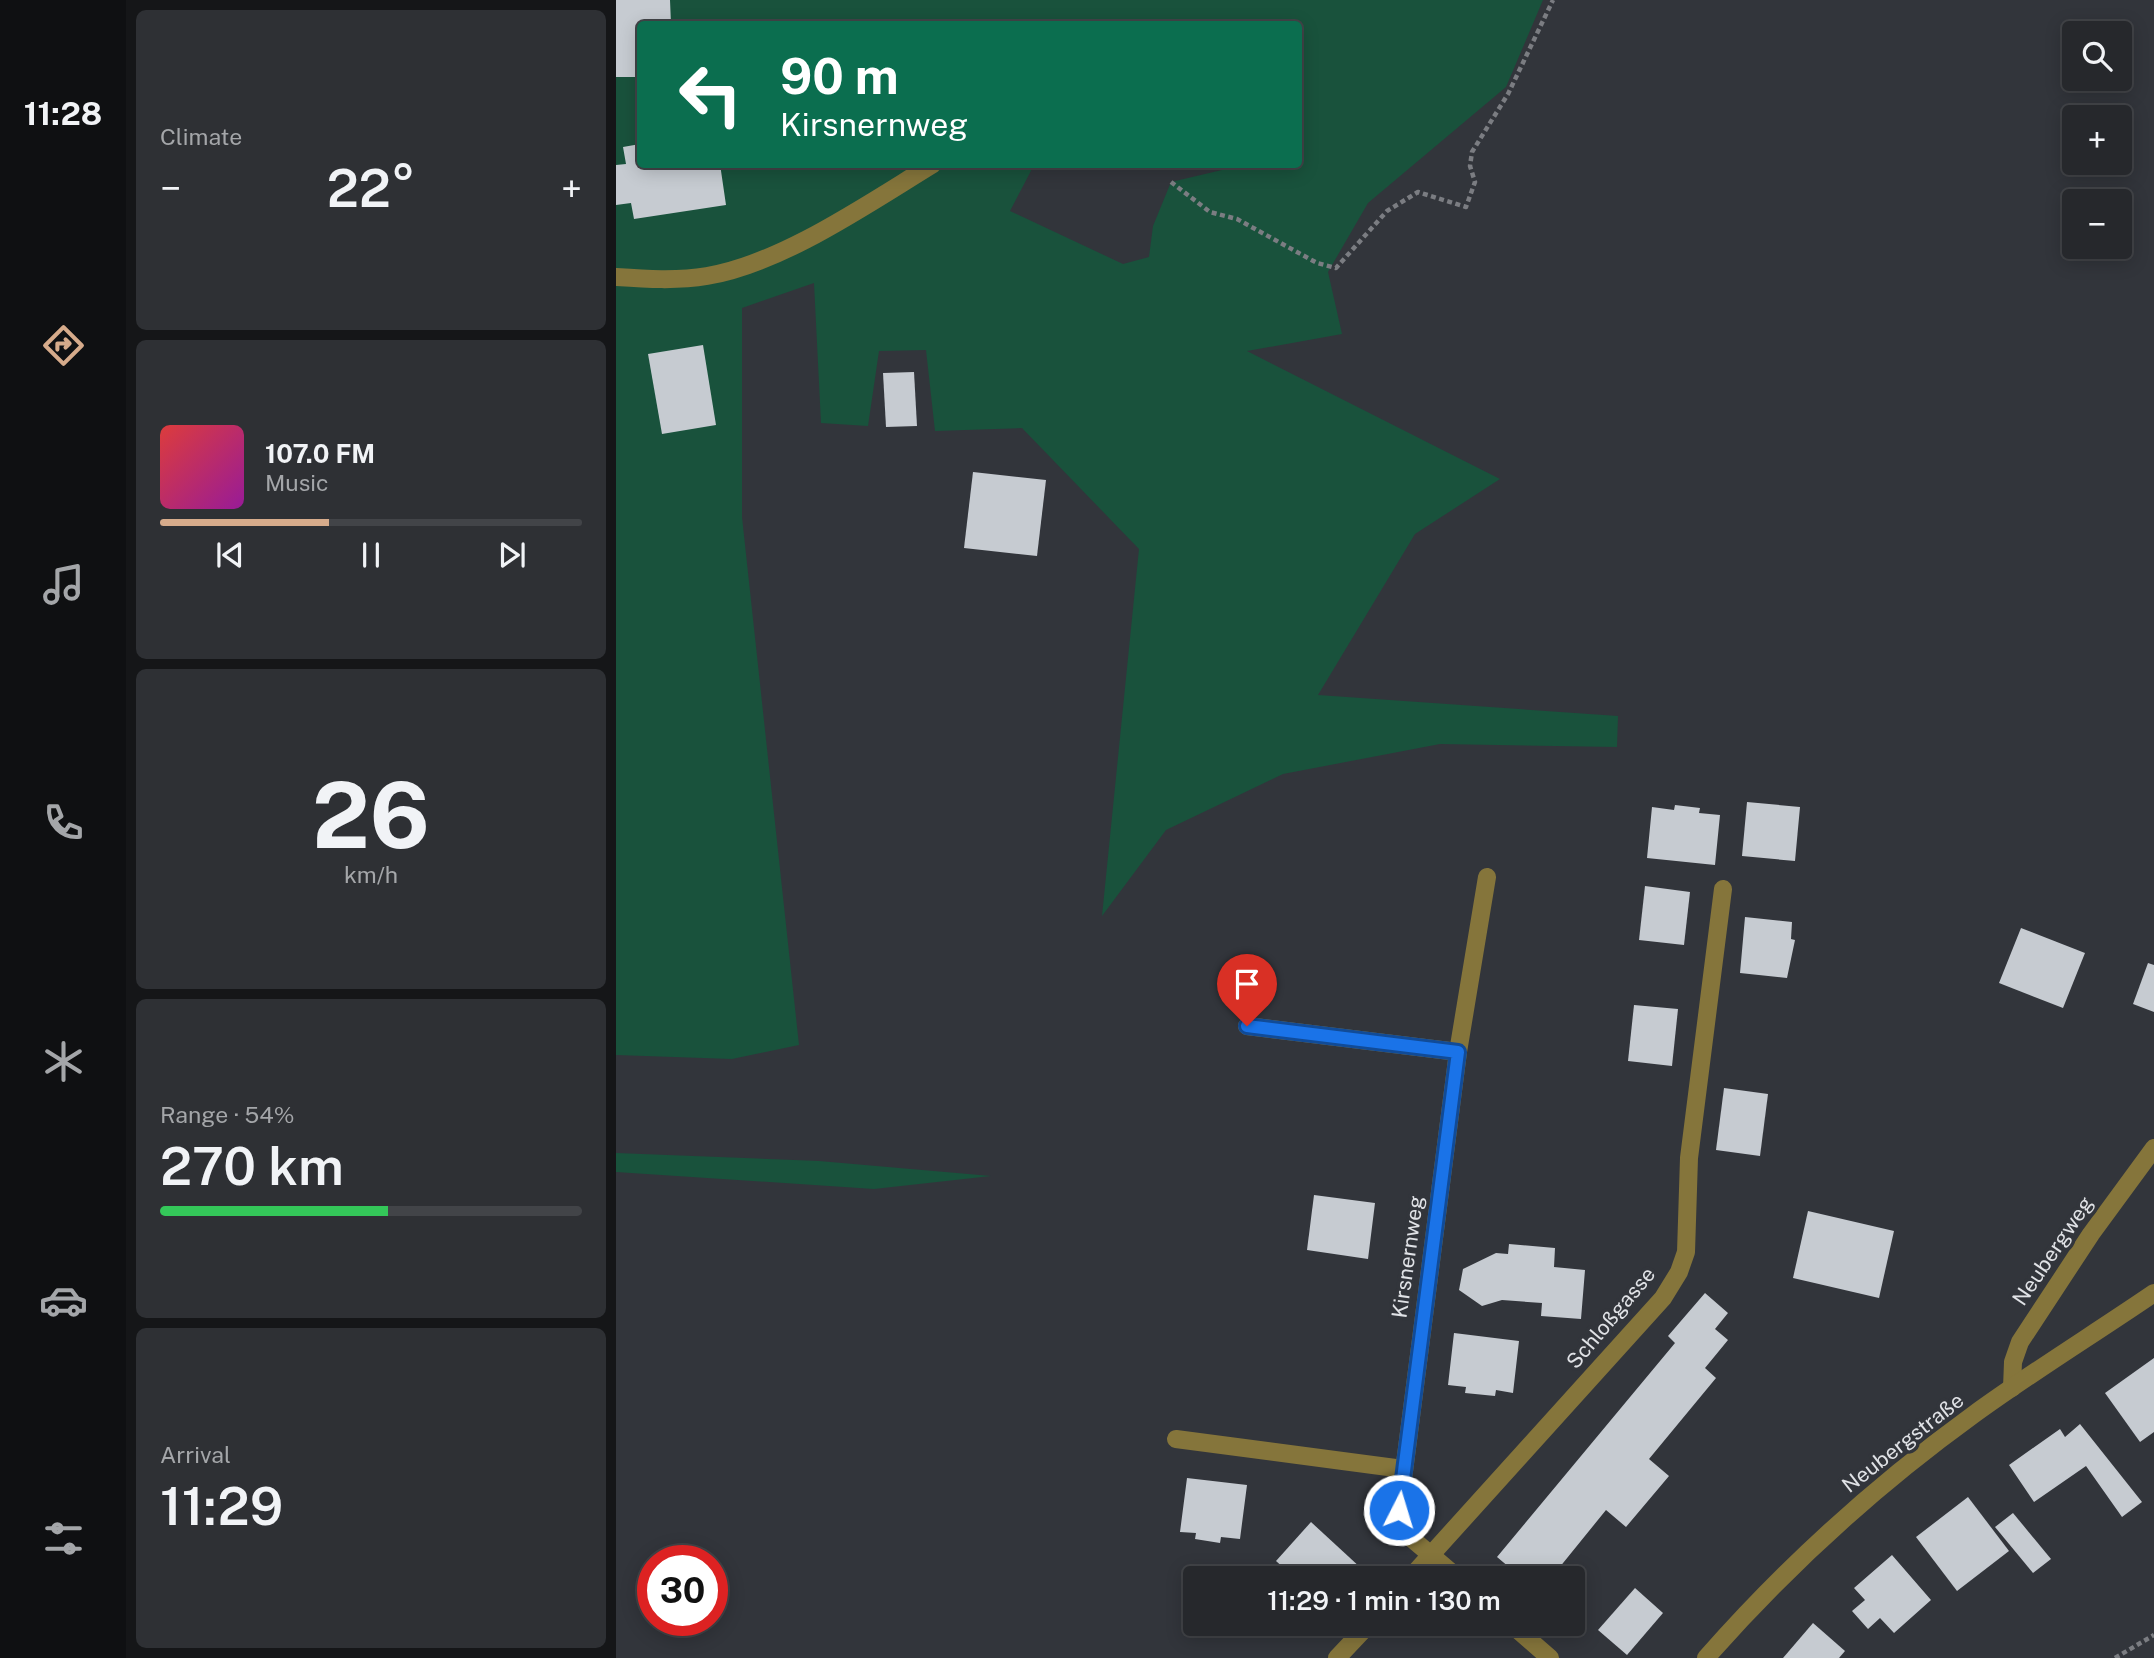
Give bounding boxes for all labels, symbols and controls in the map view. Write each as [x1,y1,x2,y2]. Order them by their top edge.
map controls [2062,21,2132,259]
button: search [2062,21,2132,91]
text: 90 m [780,47,899,105]
icon: left [665,49,756,140]
text: 11:28 [24,95,102,132]
button: + [2062,105,2132,175]
text: Kirsnernweg [780,106,968,143]
text: Climate [160,123,242,150]
text: 22° [327,158,415,219]
text: − [160,166,181,211]
text: + [561,166,582,211]
button: − [2062,189,2132,259]
icon: directions [39,321,88,370]
text: 107.0 FM [265,438,375,469]
text: Music [265,469,329,496]
icon: previous [211,536,249,574]
icon: pause [352,536,390,574]
icon: next [493,536,531,574]
icon: music [39,560,88,609]
text: 26 [312,762,430,868]
icon: phone [39,798,88,847]
text: km/h [344,861,398,888]
pin [1217,954,1277,1026]
icon: arrive [1228,965,1266,1003]
icon: climate [39,1037,88,1086]
text: Range · 54% [160,1101,294,1128]
text: 270 km [160,1136,344,1197]
street label: Neubergweg [2007,1191,2098,1310]
street label: Kirsnernweg [1387,1194,1428,1320]
street label: Schloßgasse [1561,1262,1660,1374]
icon: car [39,1276,88,1325]
street label: Neubergstraße [1837,1387,1968,1498]
text: Arrival [160,1441,231,1468]
position arrow [1362,1473,1436,1547]
text: 11:29 [160,1476,283,1537]
icon: filters [39,1514,88,1563]
speed limit sign: 30 [637,1545,728,1636]
text: 11:29 · 1 min · 130 m [1267,1585,1501,1616]

